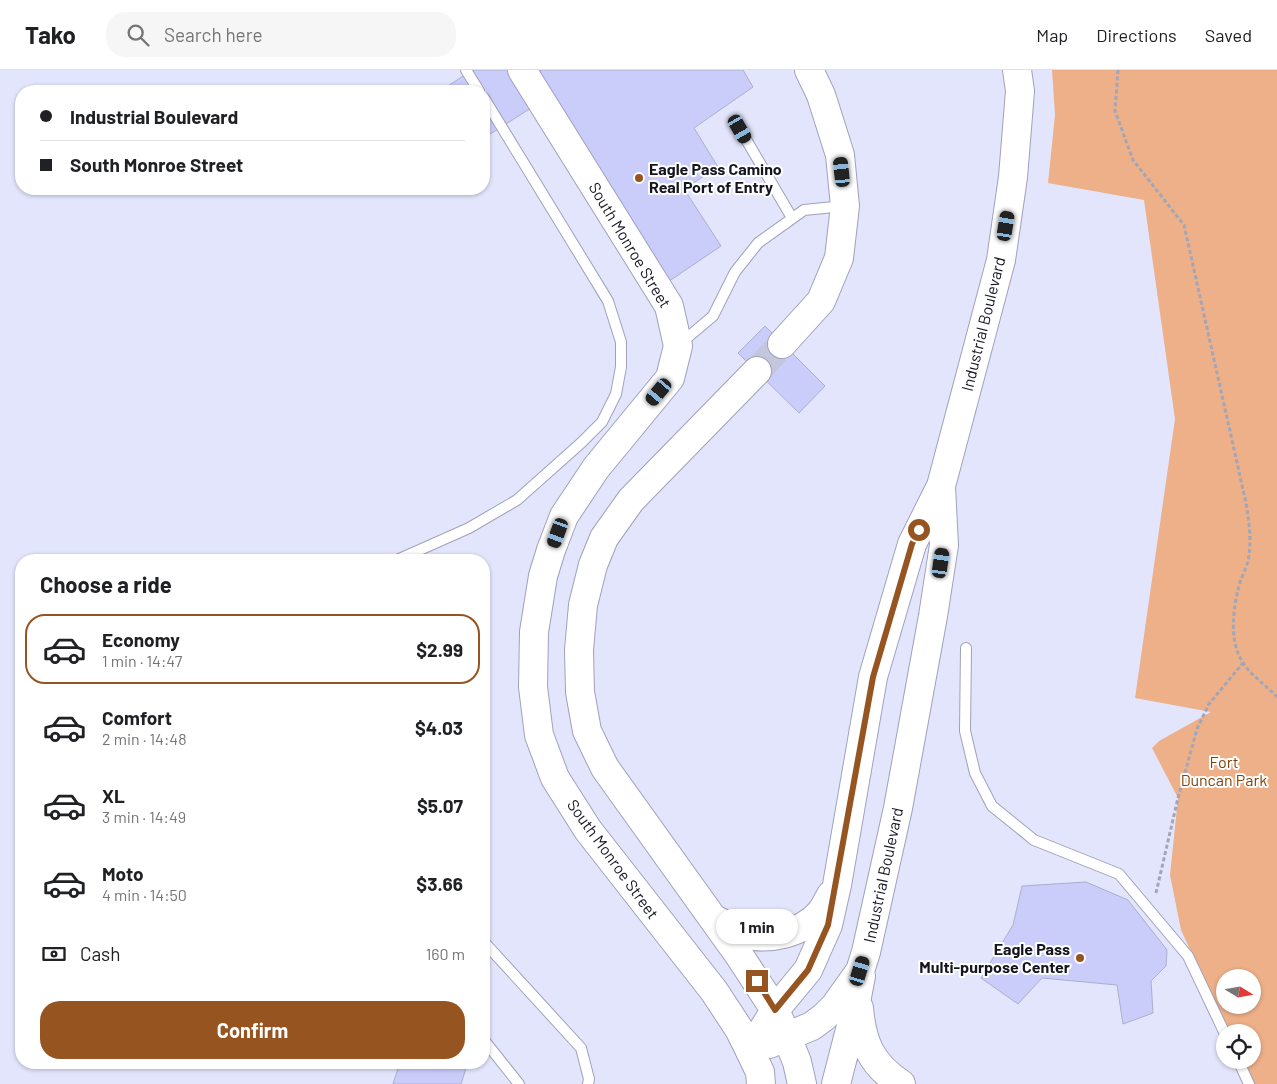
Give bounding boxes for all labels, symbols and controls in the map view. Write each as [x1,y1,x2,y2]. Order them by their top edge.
search box [106,12,456,57]
text: Tako [25,20,76,49]
icon: search [124,21,152,49]
text: Search here [164,23,263,46]
text: Map [1036,24,1068,46]
text: Directions [1096,24,1177,46]
text: Saved [1205,24,1252,46]
text: Industrial Boulevard [70,105,238,128]
car [726,112,753,146]
text: South Monroe Street [70,153,243,176]
car [832,156,851,188]
place label: Eagle Pass Camino Real Port of Entry [649,159,782,196]
marker: Eagle Pass Camino Real Port of Entry [633,172,645,184]
street label: South Monroe Street [585,179,675,311]
car [996,210,1015,242]
street label: Industrial Boulevard [957,255,1008,393]
car [643,376,674,408]
car [545,516,570,550]
route start [908,519,930,541]
car [931,547,950,579]
text: Choose a ride [40,571,172,597]
icon: car [42,627,87,672]
text: Economy [102,628,180,651]
text: $2.99 [416,638,463,661]
text: 1 min · 14:47 [102,651,182,670]
icon: car [42,705,87,750]
text: Comfort [102,706,172,729]
text: $4.03 [415,716,463,739]
text: 2 min · 14:48 [102,729,186,748]
park label: Fort Duncan Park [1181,752,1267,789]
icon: car [42,783,87,828]
text: XL [102,784,125,807]
text: $5.07 [417,794,463,817]
street label: South Monroe Street [564,795,663,922]
street label: Industrial Boulevard [859,806,906,944]
text: 3 min · 14:49 [102,807,186,826]
icon: car [42,861,87,906]
text: Moto [102,862,144,885]
text: $3.66 [416,872,463,895]
text: 4 min · 14:50 [102,885,187,904]
callout: 1 min [716,908,798,944]
text: 1 min [739,917,775,936]
place label: Eagle Pass Multi-purpose Center [919,939,1070,976]
icon: cash [40,940,68,968]
text: Cash [80,942,121,965]
text: 160 m [426,944,465,963]
marker: Eagle Pass Multi-purpose Center [1074,952,1086,964]
car [848,954,871,988]
north arrow [1216,969,1261,1014]
map controls [1216,969,1261,1069]
route end [746,970,768,992]
button: Confirm [40,1001,465,1059]
button: locate [1216,1024,1261,1069]

